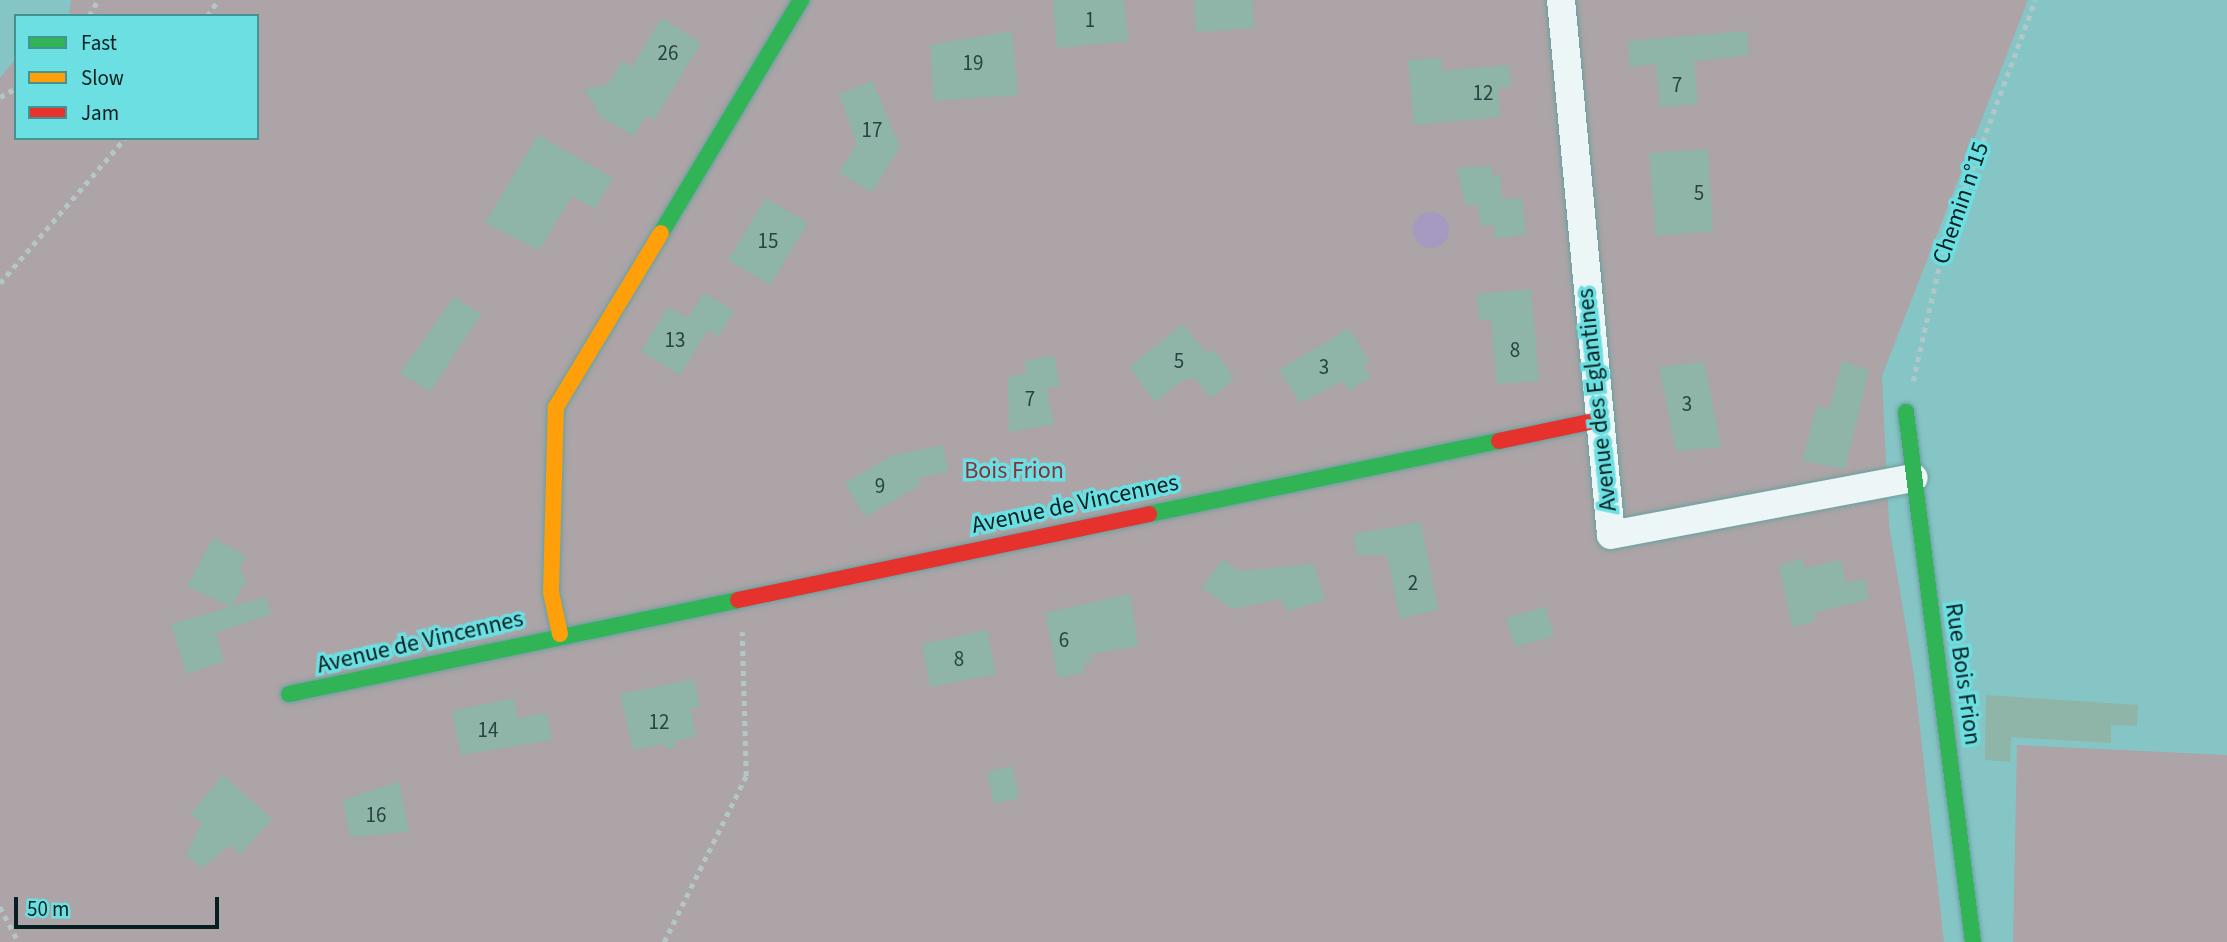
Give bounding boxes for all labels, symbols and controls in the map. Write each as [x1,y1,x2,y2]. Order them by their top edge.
house number: 1 [1085,7,1095,33]
legend [14,14,259,140]
text: Fast [81,28,117,58]
house number: 26 [658,40,678,66]
house number: 19 [963,50,983,76]
text: Slow [81,63,124,93]
house number: 7 [1672,72,1682,98]
house number: 12 [1473,80,1493,106]
text: Jam [81,98,119,128]
house number: 17 [862,117,882,143]
street label: Chemin n°15 [1927,138,1995,268]
house number: 5 [1694,180,1704,206]
house number: 15 [758,228,778,254]
street label: Avenue des Eglantines [1571,287,1623,513]
house number: 13 [665,327,685,353]
house number: 8 [1510,337,1520,363]
house number: 5 [1174,348,1184,374]
house number: 3 [1319,354,1329,380]
house number: 7 [1025,386,1035,412]
house number: 3 [1682,391,1692,417]
park label: Bois Frion [964,457,1064,485]
street label: Avenue de Vincennes [969,468,1181,540]
house number: 9 [875,473,885,499]
house number: 2 [1408,570,1418,596]
street label: Rue Bois Frion [1939,601,1987,747]
street label: Avenue de Vincennes [314,604,526,680]
house number: 6 [1059,627,1069,653]
house number: 8 [954,646,964,672]
house number: 12 [649,709,669,735]
house number: 14 [478,717,498,743]
house number: 16 [366,802,386,828]
scale bar [18,883,222,927]
text: 50 m [27,894,69,924]

